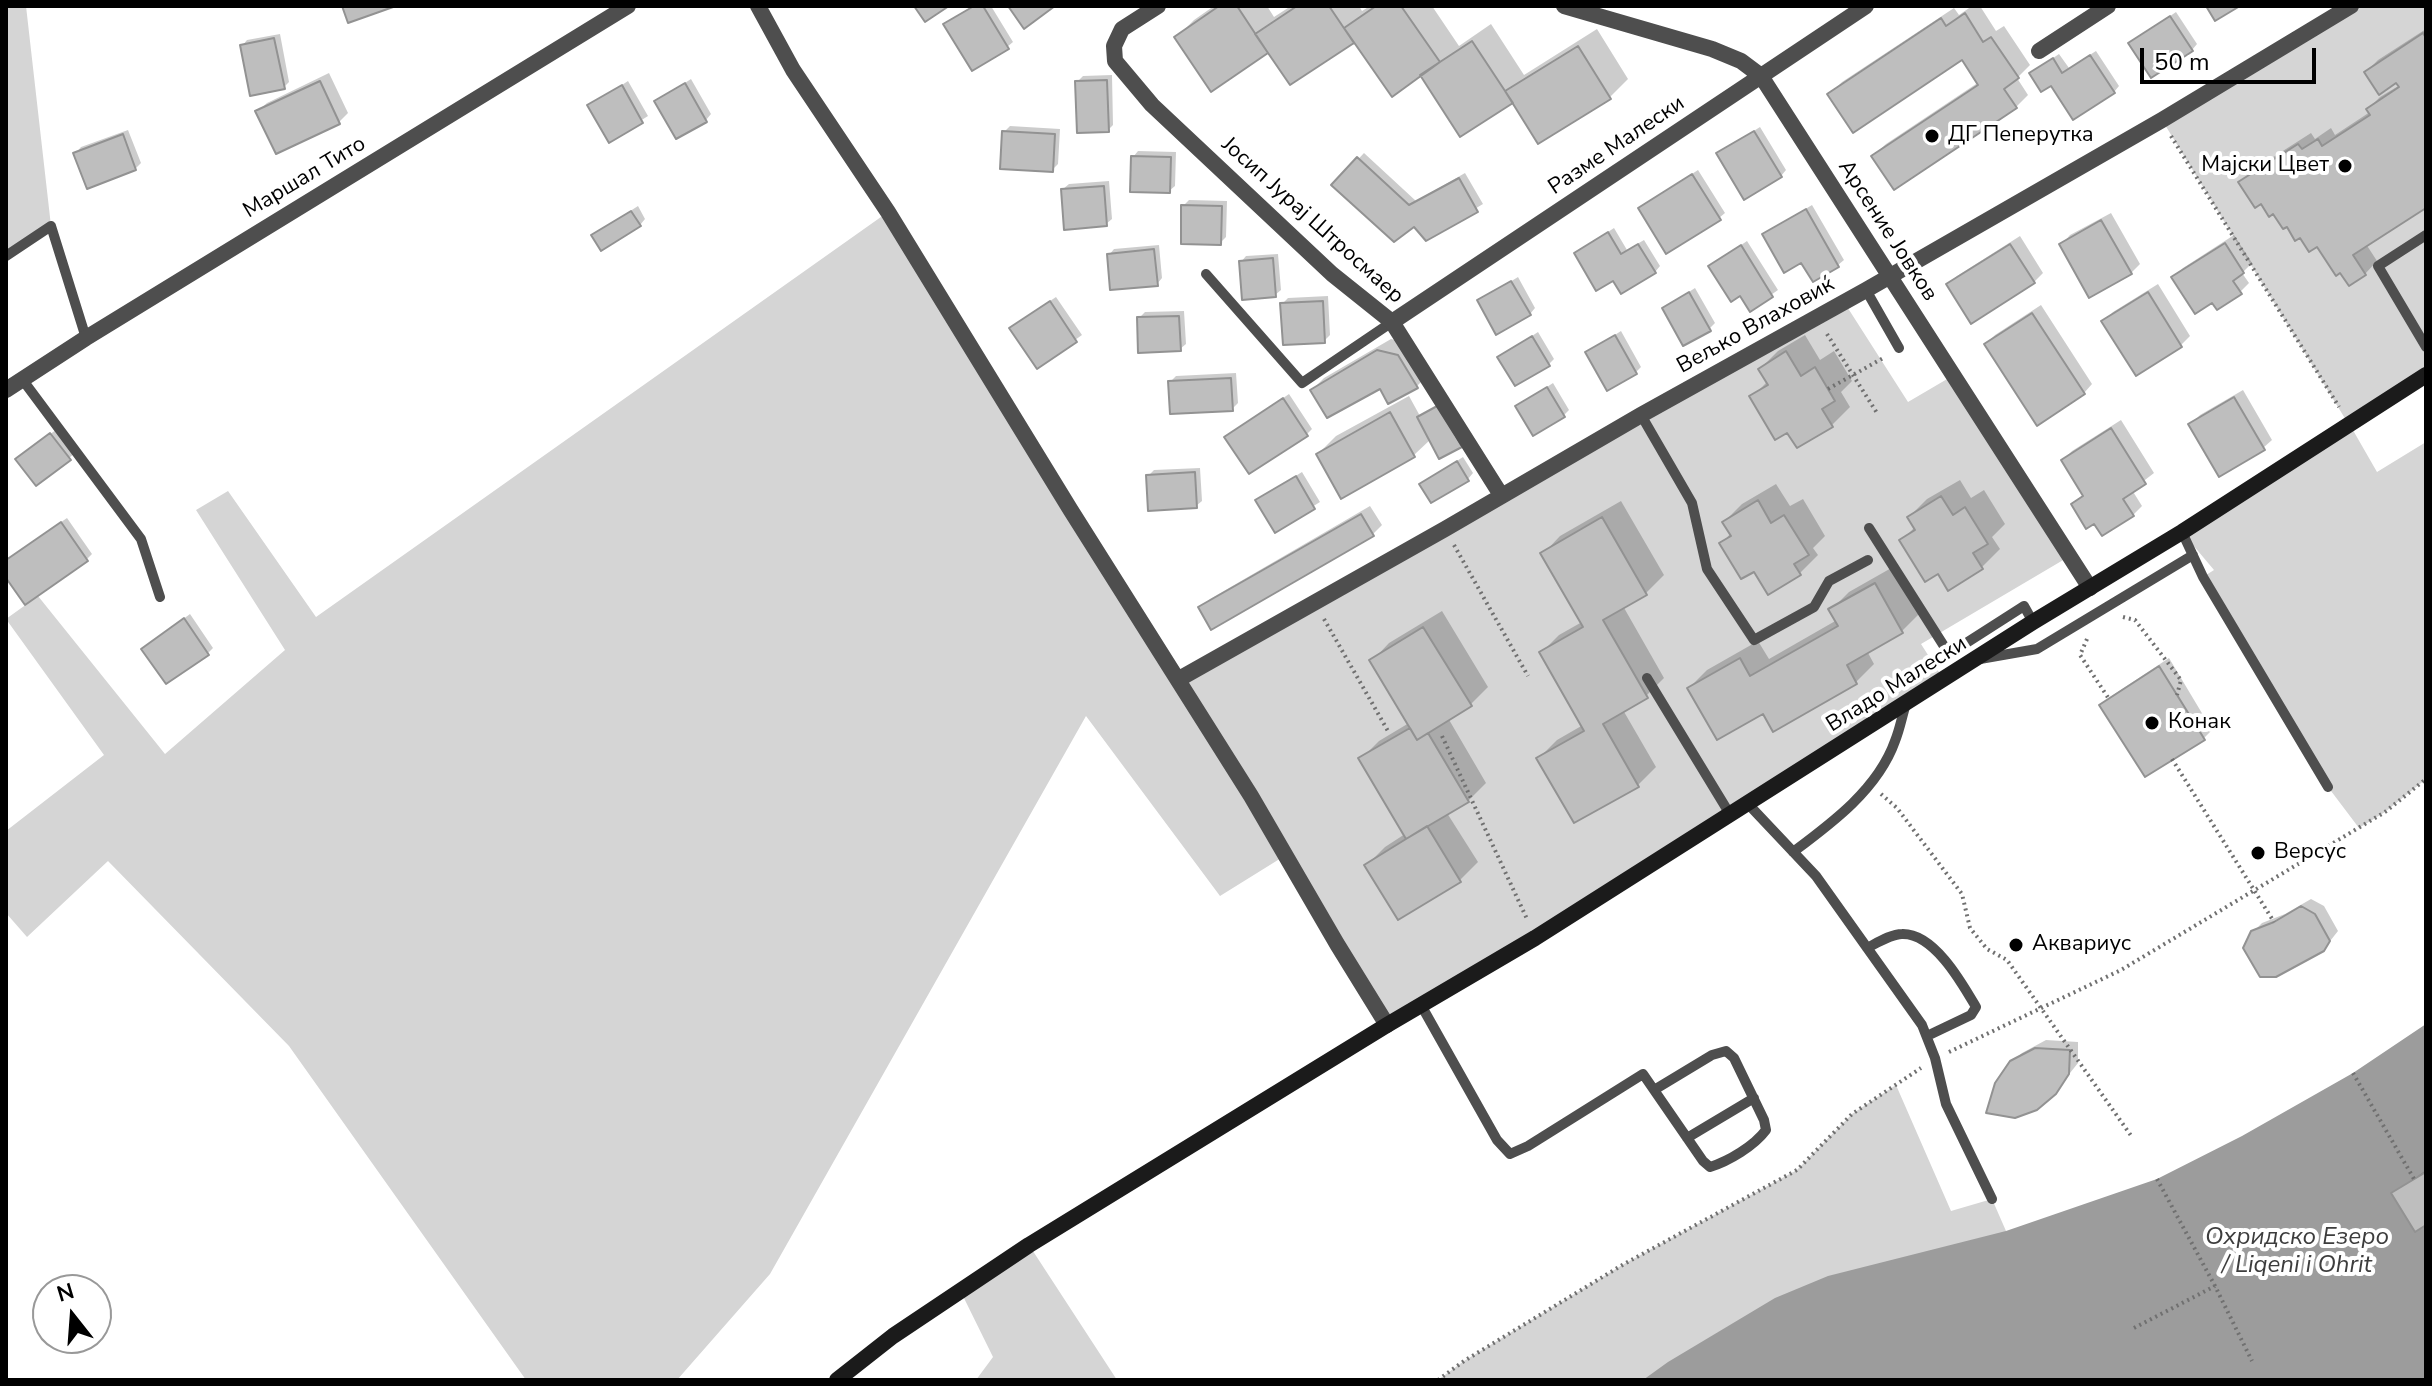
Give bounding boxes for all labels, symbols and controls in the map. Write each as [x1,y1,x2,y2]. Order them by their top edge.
scale bar [2144,32,2320,82]
text: 50 m [2154,46,2210,78]
street label: Разме Малески [1544,91,1690,201]
place label: ДГ Пеперутка [1948,123,2094,149]
marker: ДГ Пеперутка [1923,127,1941,145]
street label: Маршал Тито [239,131,371,225]
street label: Јосип Јурај Штросмаер [1215,132,1409,310]
place label: Мајски Цвет [2201,153,2329,179]
street label: Арсение Јовков [1832,156,1942,306]
marker: Мајски Цвет [2336,157,2354,175]
street label: Вељко Влаховиќ [1673,272,1839,380]
street label: Владо Малески [1822,631,1972,739]
place label: Конак [2168,710,2231,736]
marker: Конак [2143,714,2161,732]
place label: Версус [2274,840,2346,866]
marker: Версус [2249,844,2267,862]
place label: Аквариус [2032,932,2131,958]
marker: Аквариус [2007,936,2025,954]
water label: Охридско Езеро / Liqeni i Ohrit [2205,1224,2389,1280]
north arrow [32,1274,112,1354]
text: N [53,1276,78,1310]

